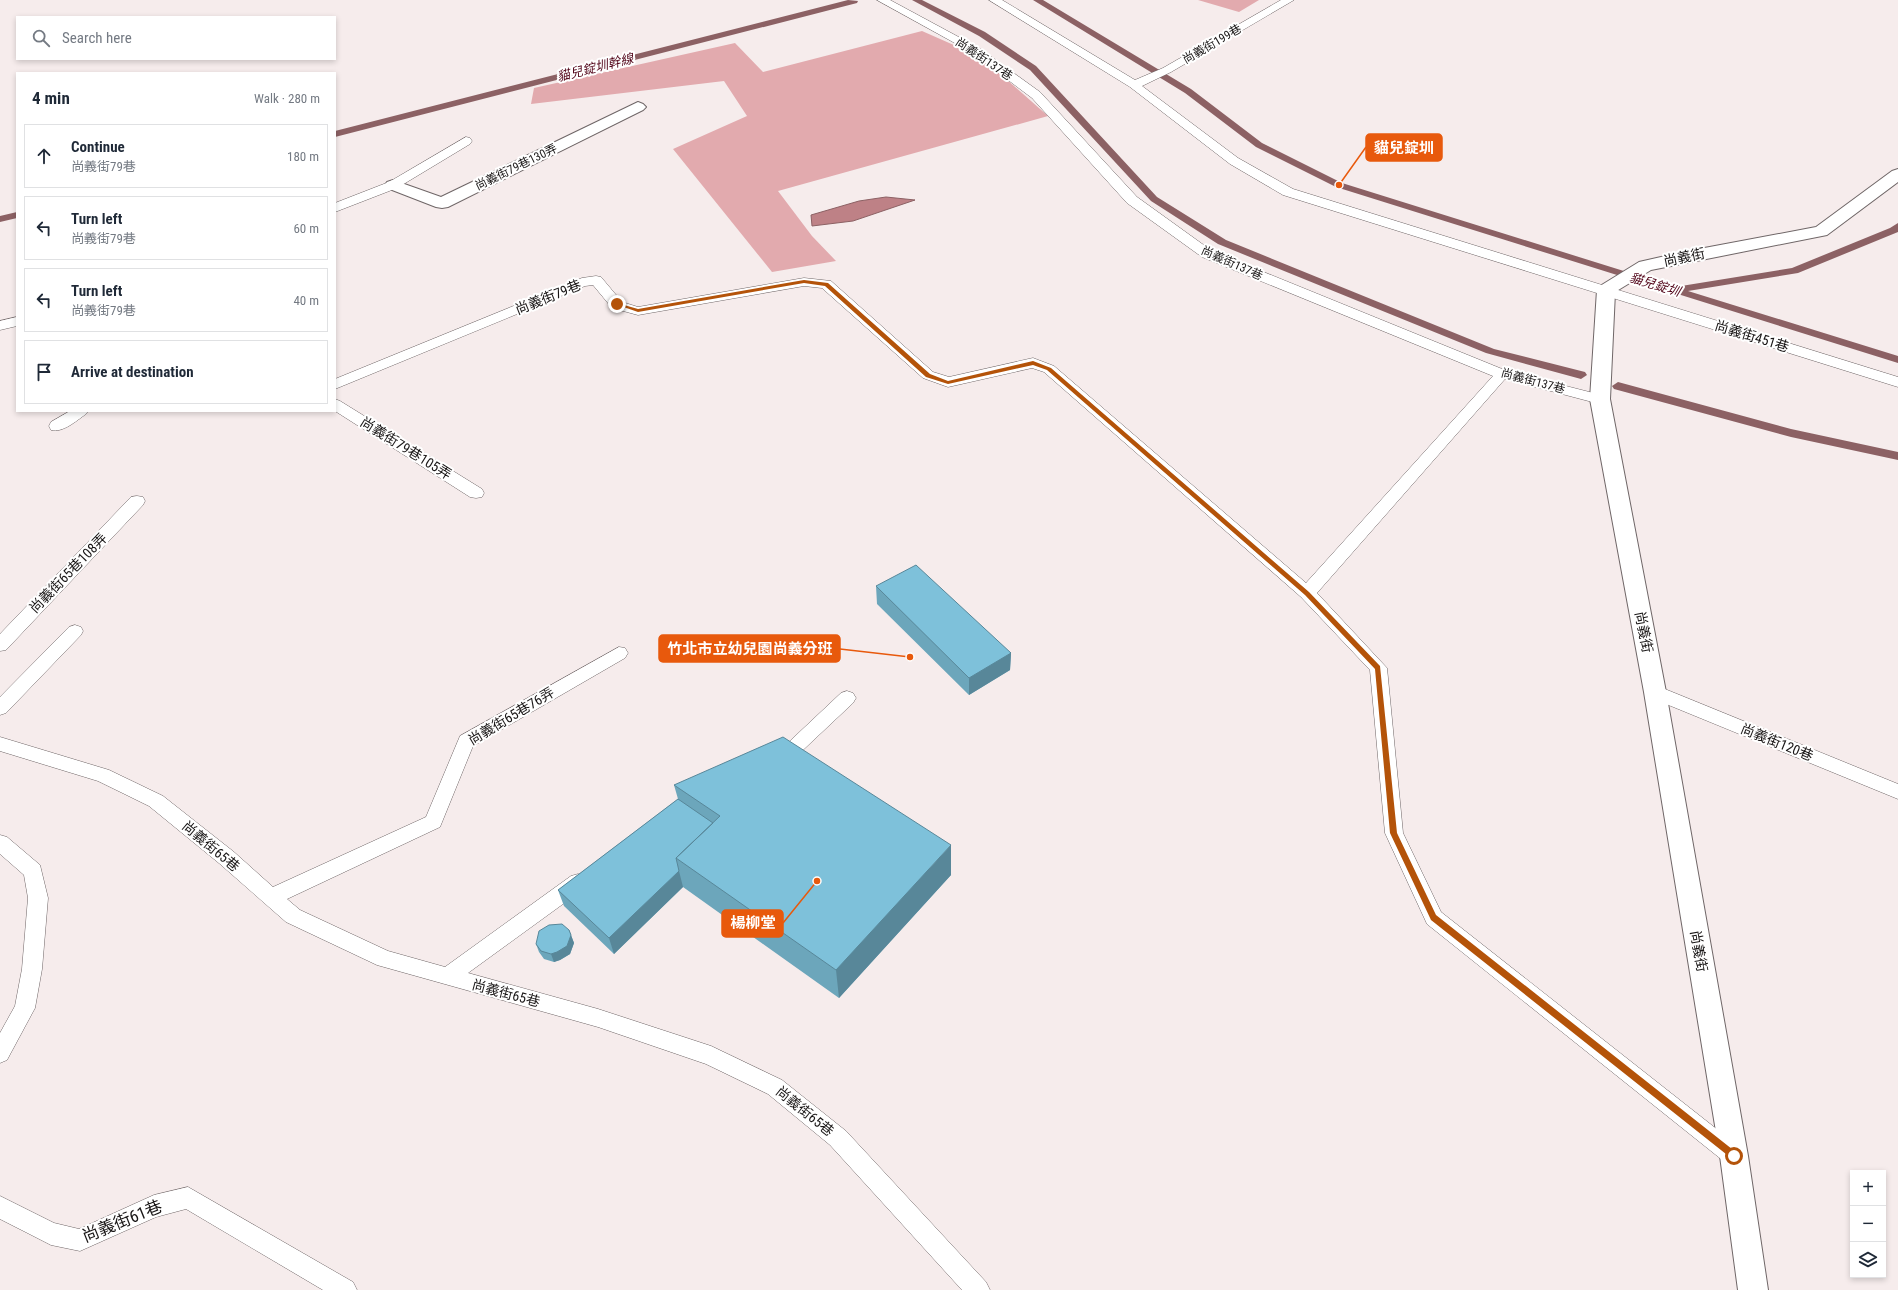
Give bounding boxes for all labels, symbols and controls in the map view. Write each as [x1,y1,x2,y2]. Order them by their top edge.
search box [16,16,336,60]
street label: 尚義街199巷 [1180,21,1244,67]
icon: search [30,27,52,49]
text: Search here [62,29,132,47]
street label: 尚義街137巷 [953,35,1015,83]
water label: 貓兒錠圳幹線 [555,50,637,84]
text: 4 min [32,88,70,108]
text: Walk · 280 m [254,91,320,106]
callout: 貓兒錠圳 [1366,134,1442,161]
text: Continue [71,138,125,156]
text: 貓兒錠圳 [1374,139,1434,157]
street label: 尚義街79巷130弄 [473,141,559,193]
icon: ahead [33,145,55,167]
text: 180 m [287,149,319,164]
text: 尚義街79巷 [71,159,136,174]
text: Turn left [71,210,122,228]
icon: left [33,217,55,239]
text: 60 m [293,221,319,236]
text: 尚義街79巷 [71,231,136,246]
street label: 尚義街137巷 [1199,243,1265,283]
street label: 尚義街 [1662,245,1706,269]
water label: 貓兒錠圳 [1628,270,1684,300]
street label: 尚義街79巷 [513,277,583,317]
text: Turn left [71,282,122,300]
icon: left [33,289,55,311]
text: 40 m [293,293,319,308]
route end [608,295,626,313]
text: 尚義街79巷 [71,303,136,318]
street label: 尚義街451巷 [1713,317,1791,355]
icon: arrive [33,361,55,383]
text: Arrive at destination [71,363,194,381]
street label: 尚義街137巷 [1499,366,1567,396]
street label: 尚義街79巷105弄 [357,414,455,482]
street label: 尚義街65巷108弄 [26,530,110,616]
street label: 尚義街 [1632,610,1656,654]
callout: 竹北市立幼兒園尚義分班 [659,635,840,662]
text: 竹北市立幼兒園尚義分班 [667,640,833,658]
street label: 尚義街65巷76弄 [465,684,557,748]
street label: 尚義街120巷 [1738,720,1816,764]
street label: 尚義街65巷 [179,817,243,875]
callout: 楊柳堂 [722,910,783,937]
text: 楊柳堂 [730,914,776,932]
street label: 尚義街 [1687,929,1711,973]
street label: 尚義街65巷 [470,976,542,1010]
street label: 尚義街65巷 [773,1083,837,1139]
route start [1725,1147,1743,1165]
map controls [1850,1170,1886,1278]
button: + [1850,1170,1886,1206]
street label: 尚義街61巷 [79,1196,165,1246]
button: − [1850,1206,1886,1242]
button: layers [1850,1242,1886,1278]

